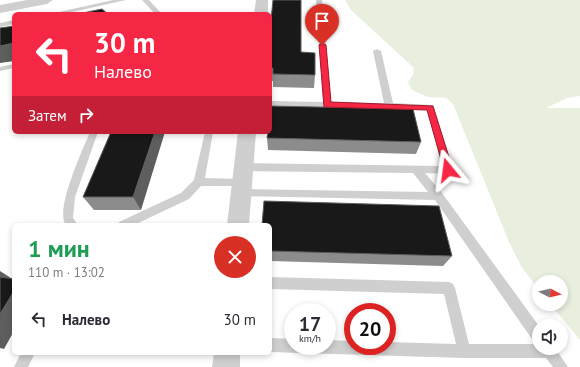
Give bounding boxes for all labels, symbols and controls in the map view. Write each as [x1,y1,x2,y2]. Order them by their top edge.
pin [305,4,339,45]
icon: arrive [311,10,333,32]
text: 30 m [94,24,155,61]
icon: left [28,28,80,80]
text: Налево [94,60,152,83]
icon: right [75,104,97,126]
text: Затем [28,106,67,125]
position arrow [427,149,469,191]
text: 1 мин [28,233,90,264]
button: close [214,236,256,278]
text: 110 m · 13:02 [28,264,105,281]
north arrow [532,275,568,311]
map controls [532,275,568,355]
speed limit sign: 20 [344,303,396,355]
icon: left [28,308,50,330]
text: Налево [62,310,110,329]
text: 30 m [223,310,256,329]
text: 17 [299,311,321,337]
button: sound [532,319,568,355]
text: km/h [299,332,321,345]

